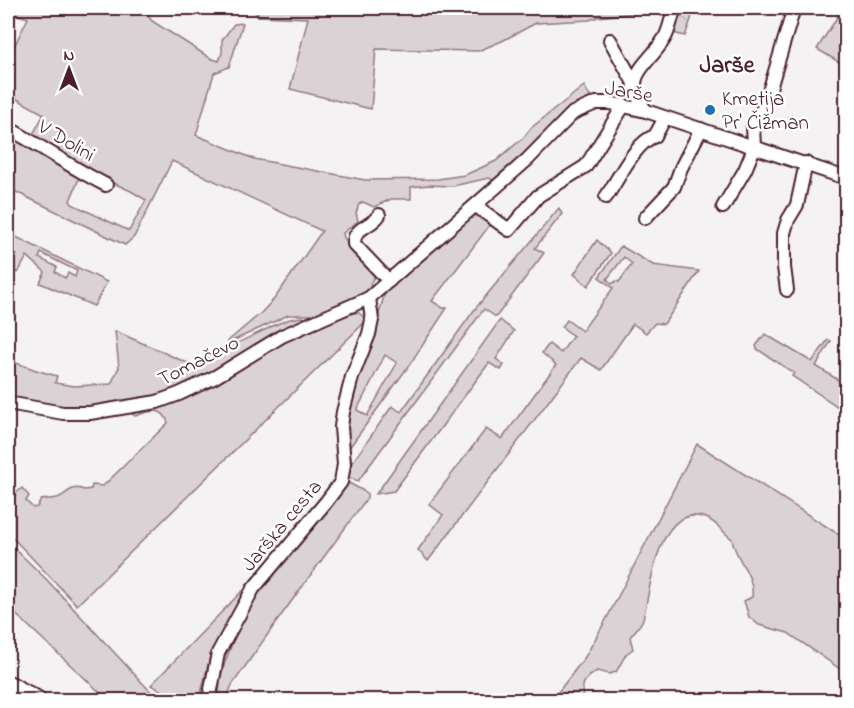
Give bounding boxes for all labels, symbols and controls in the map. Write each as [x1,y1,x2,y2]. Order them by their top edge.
north arrow [39,39,99,99]
text: N [64,44,75,68]
district label: Jarše [699,49,756,84]
street label: Jarše [602,74,656,112]
place label: Kmetija Pr' Čižman [722,85,809,139]
marker: Kmetija Pr' Čižman [703,103,717,117]
street label: V Dolini [31,112,100,171]
street label: Tomačevo [153,329,245,395]
street label: Jarška cesta [235,474,330,579]

